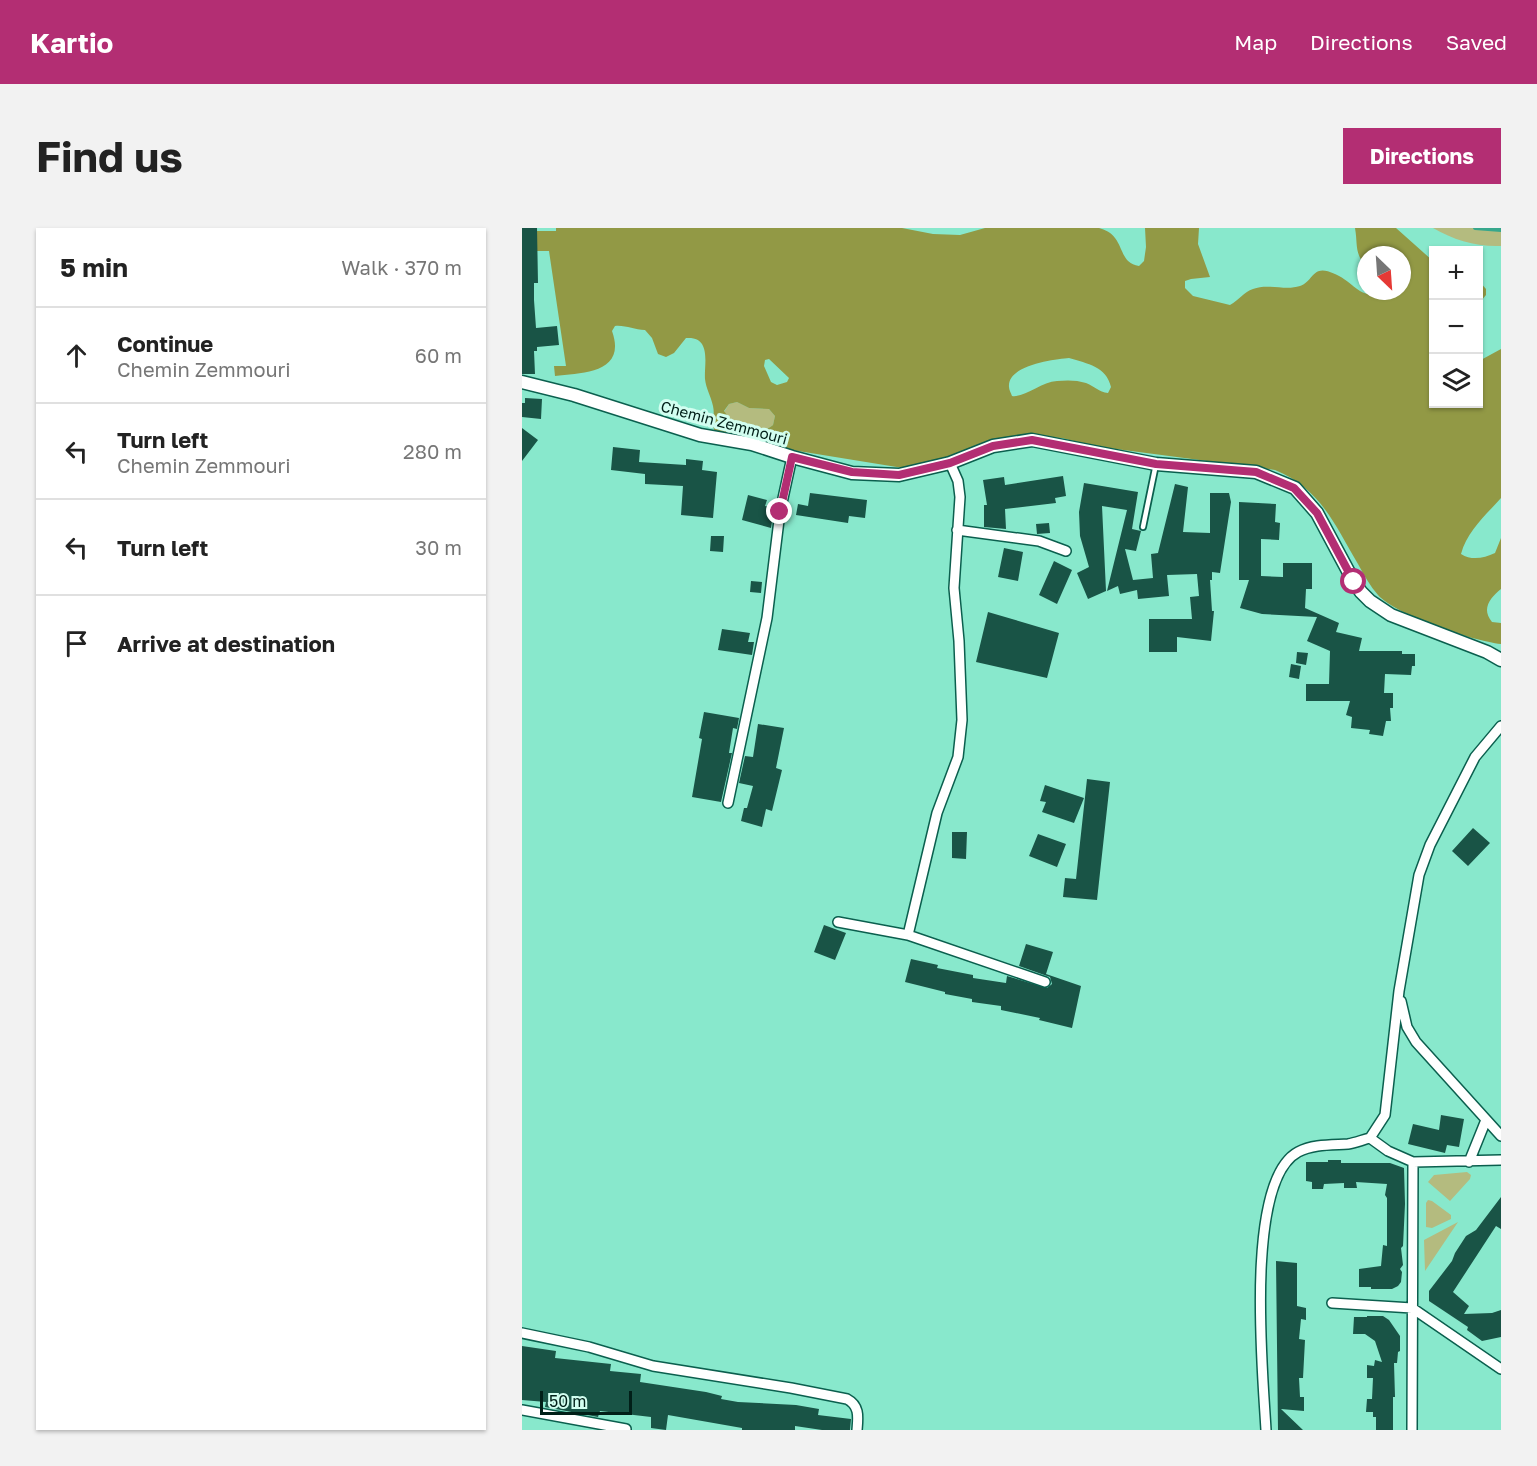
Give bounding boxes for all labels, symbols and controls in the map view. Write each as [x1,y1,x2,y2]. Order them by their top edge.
text: Kartio [30,26,113,59]
text: Map [1234,29,1277,55]
text: Directions [1310,29,1413,55]
text: Saved [1446,29,1507,55]
button: Directions [1343,128,1501,184]
text: Find us [36,131,183,181]
north arrow [1357,246,1411,300]
map controls [1429,246,1483,408]
button: + [1429,246,1483,300]
text: 5 min [60,252,128,283]
text: Walk · 370 m [341,255,462,279]
button: − [1429,300,1483,354]
text: Continue [117,330,213,357]
icon: ahead [60,339,93,372]
text: 60 m [415,343,462,367]
button: layers [1429,354,1483,408]
text: Chemin Zemmouri [117,357,291,381]
street label: Chemin Zemmouri [659,396,790,448]
text: Turn left [117,426,208,453]
icon: left [60,435,93,468]
text: 280 m [403,439,462,463]
text: Chemin Zemmouri [117,453,291,477]
route end [766,498,792,524]
icon: left [60,531,93,564]
text: Turn left [117,534,208,561]
text: 30 m [415,535,462,559]
route start [1340,568,1366,594]
icon: arrive [60,627,93,660]
text: Arrive at destination [117,630,335,657]
scale bar [540,1388,632,1416]
text: 50 m [549,1391,586,1411]

